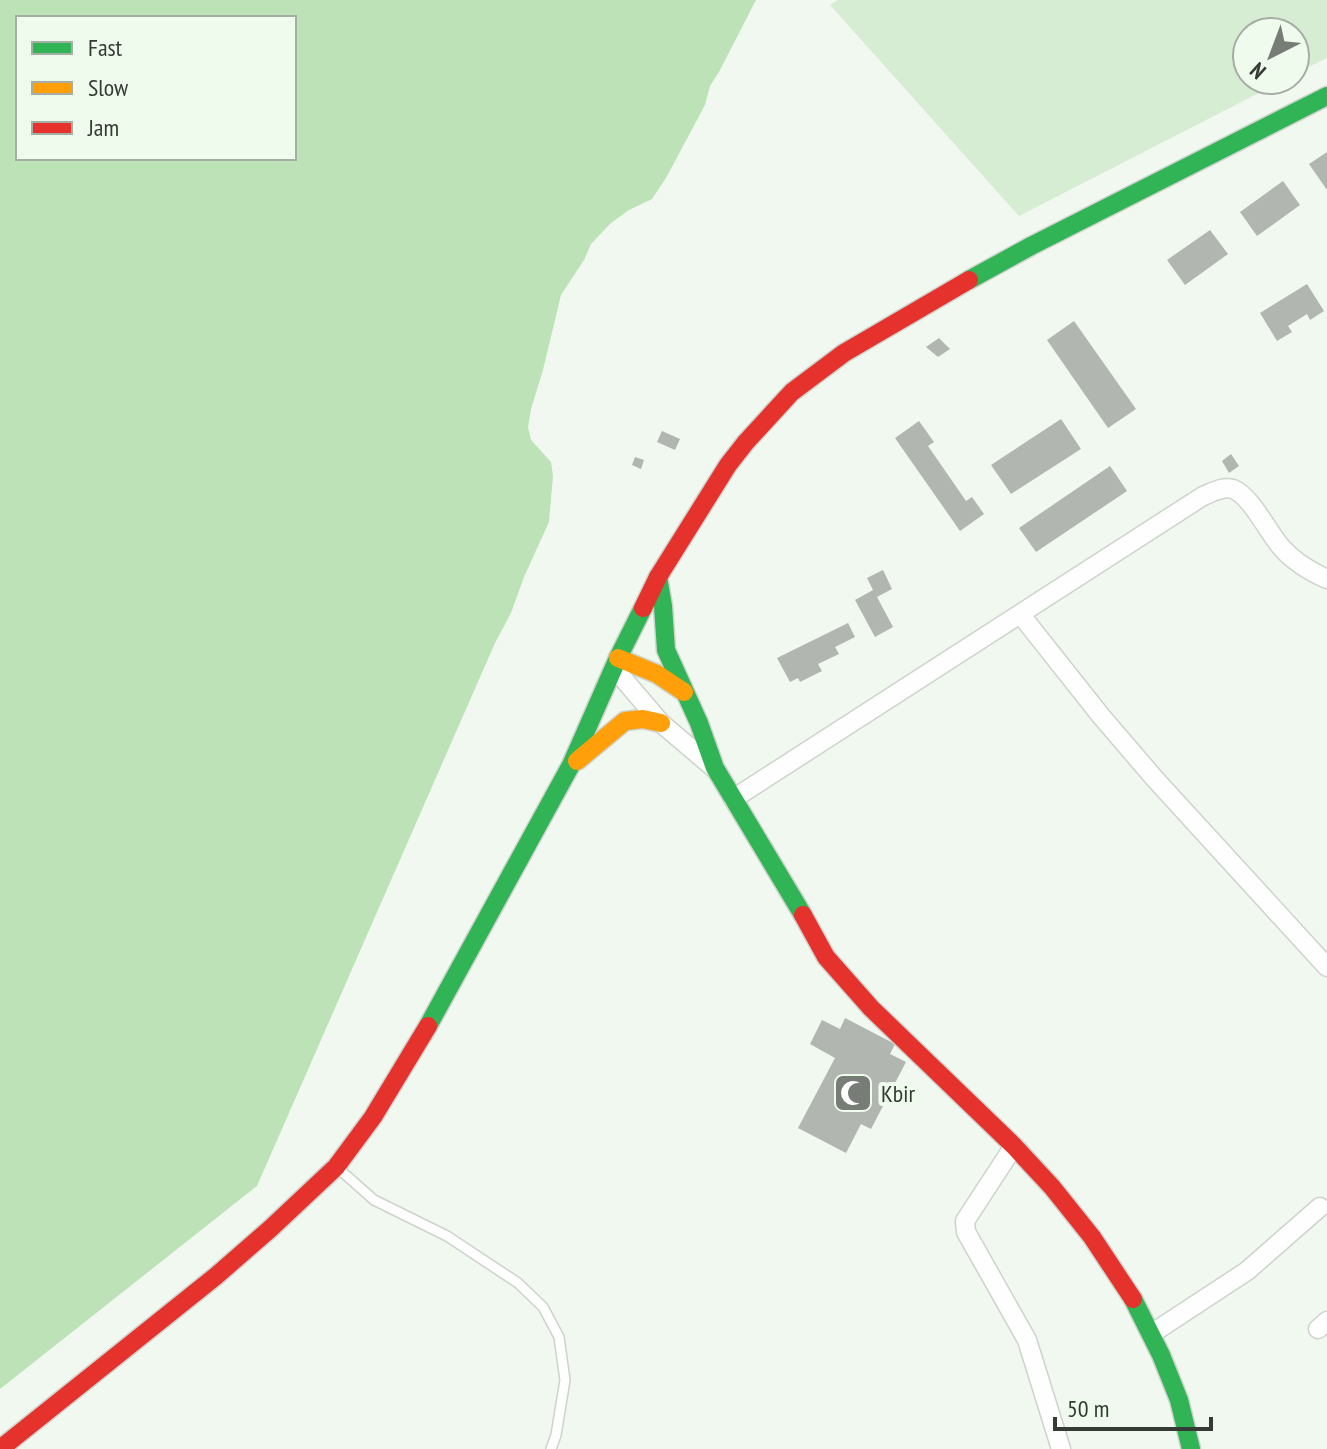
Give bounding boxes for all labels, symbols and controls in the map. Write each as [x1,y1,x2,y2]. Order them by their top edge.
legend [16,16,296,160]
north arrow [1231,16,1311,96]
text: Fast [88,32,123,63]
text: N [1244,56,1271,85]
text: Slow [88,72,129,103]
text: Jam [87,112,119,143]
mosque icon: Kbir [832,1072,874,1114]
place label: Kbir [881,1078,915,1109]
scale bar [1055,1381,1211,1431]
text: 50 m [1067,1393,1109,1424]

